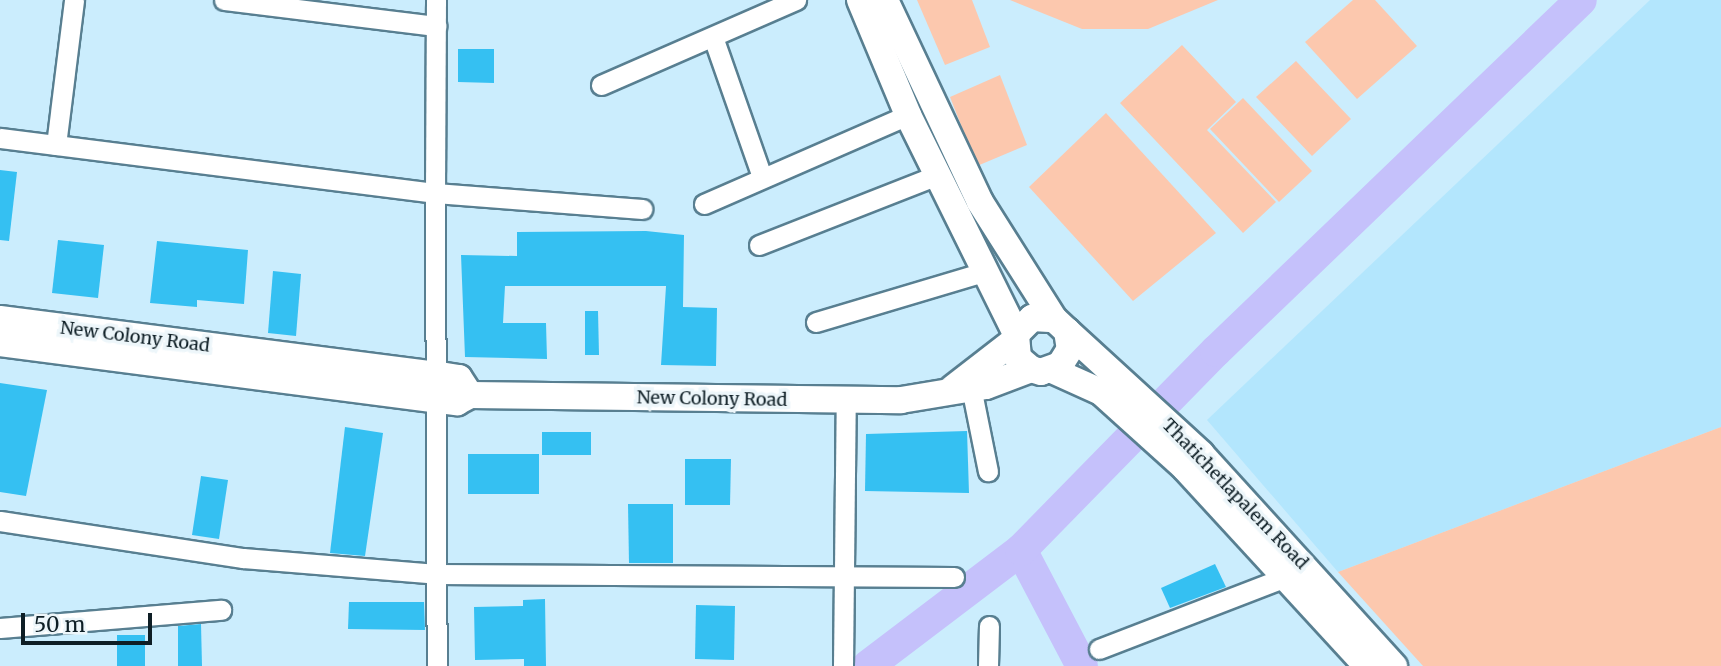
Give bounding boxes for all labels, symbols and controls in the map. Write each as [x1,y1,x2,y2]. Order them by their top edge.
street label: New Colony Road [59,317,211,357]
street label: New Colony Road [636,387,788,411]
street label: Thatichetlapalem Road [1157,414,1313,574]
scale bar [24,600,156,644]
text: 50 m [34,611,85,638]

